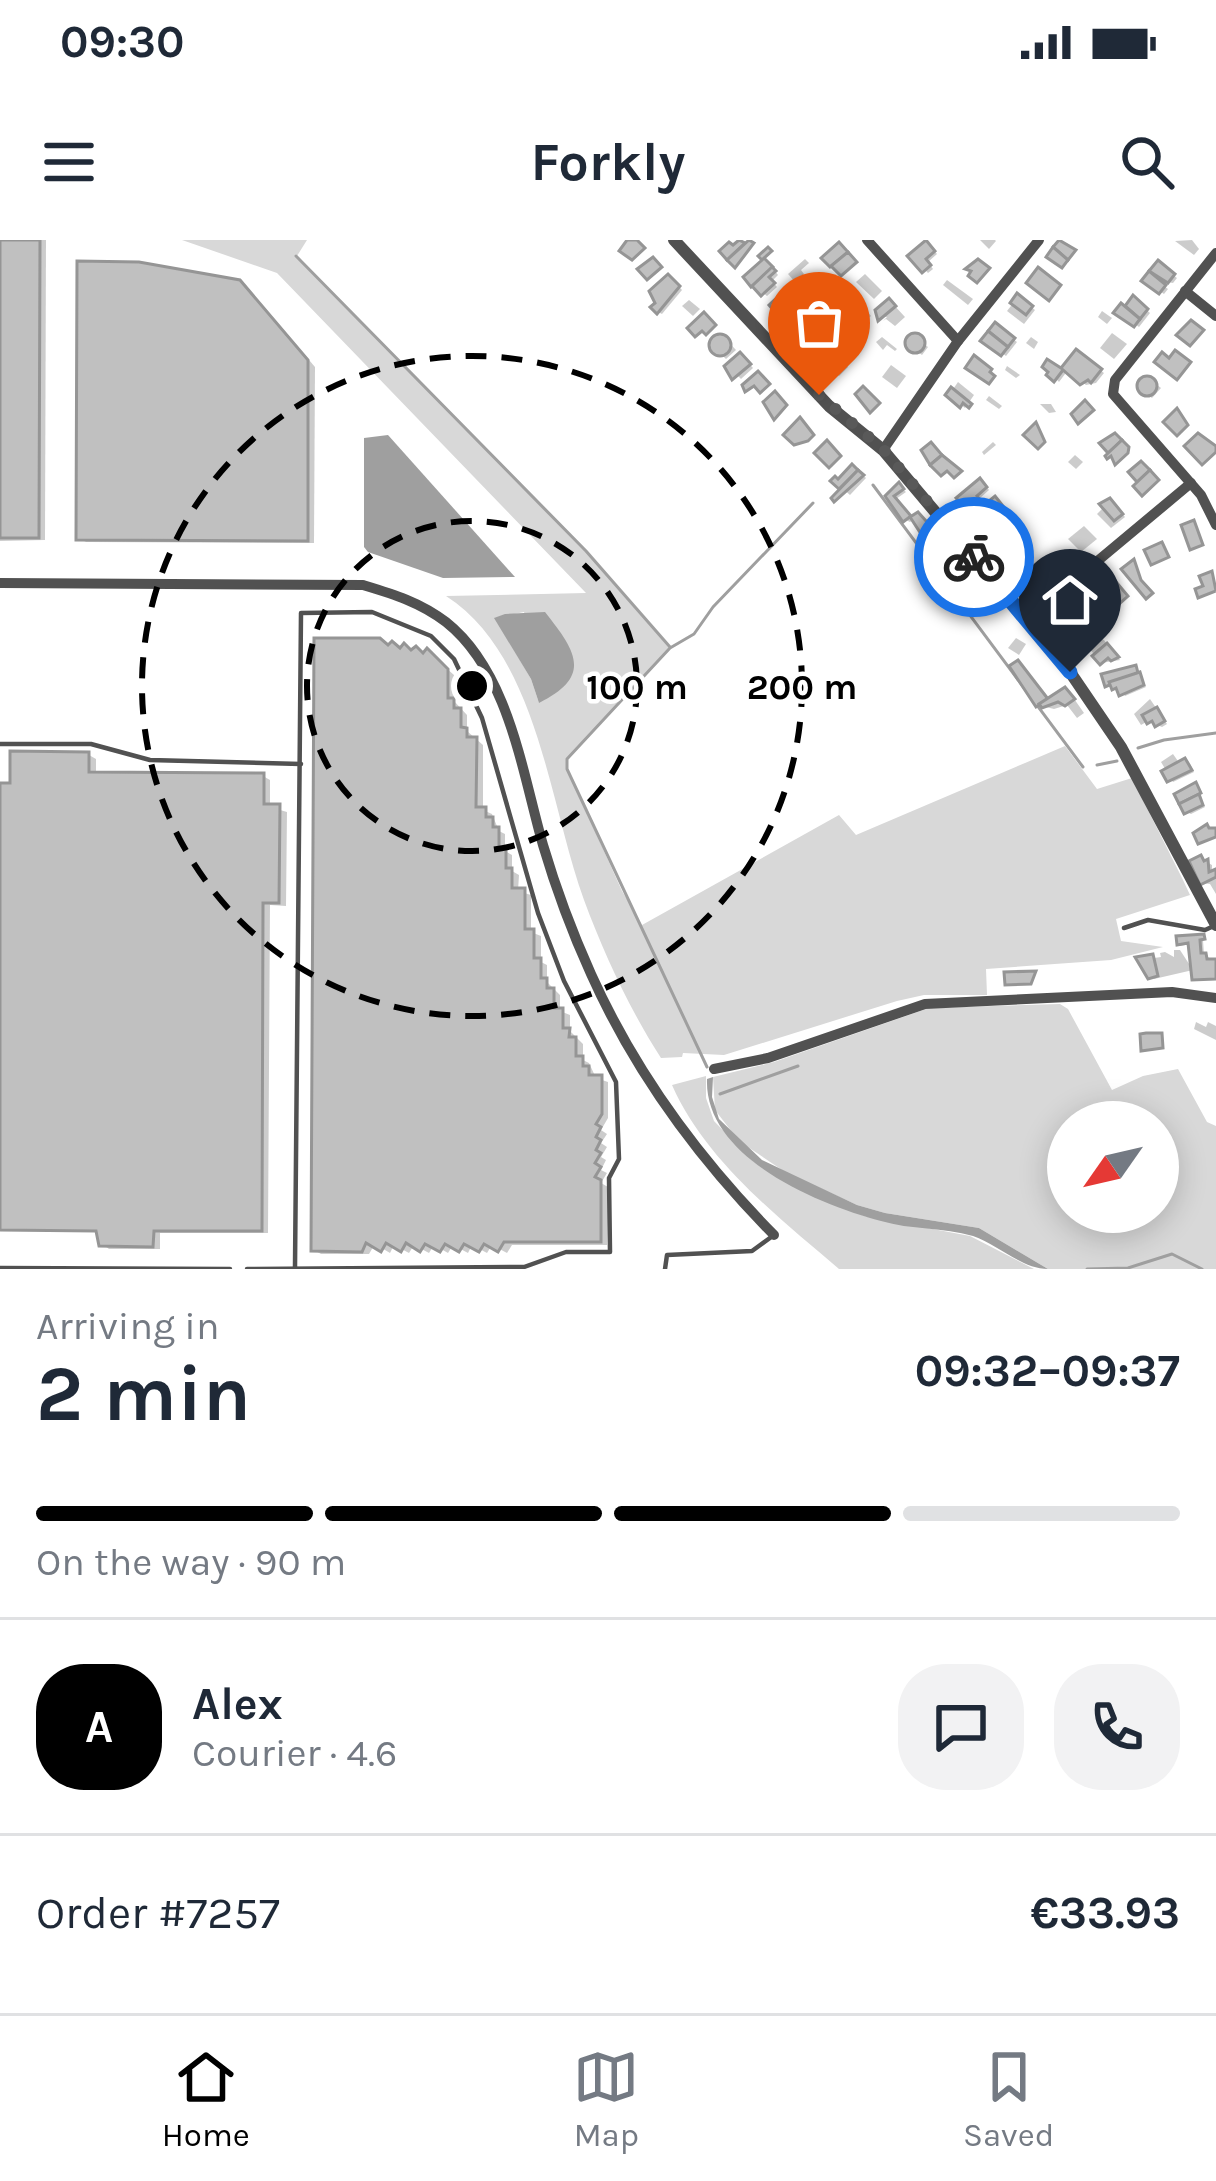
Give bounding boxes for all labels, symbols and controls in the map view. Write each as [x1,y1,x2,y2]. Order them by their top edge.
text: 09:30 [60,16,185,68]
icon: menu [36,129,102,195]
icon: search [1114,129,1180,195]
text: Forkly [530,130,686,194]
pin [768,272,870,395]
icon: bag [786,290,852,356]
courier [914,497,1034,617]
icon: bike [941,524,1007,590]
pin [1019,549,1121,672]
icon: home [1037,567,1103,633]
centre of rings [451,665,493,707]
text: 100 m [586,666,688,708]
text: 200 m [747,666,857,708]
north arrow [1047,1101,1179,1233]
map controls [1047,1101,1179,1233]
text: Arriving in [36,1303,219,1349]
text: 09:32–09:37 [915,1345,1180,1397]
text: 2 min [36,1348,251,1440]
text: On the way · 90 m [36,1539,346,1585]
button: chat [898,1664,1024,1790]
button: phone [1054,1664,1180,1790]
text: Alex [192,1678,283,1730]
text: A [85,1701,113,1753]
text: Courier · 4.6 [192,1730,397,1776]
text: Order #7257 [36,1887,280,1939]
text: €33.93 [1030,1887,1180,1939]
tab: Home [162,2044,250,2154]
tab: Map [573,2044,639,2154]
tab: Saved [963,2044,1054,2154]

